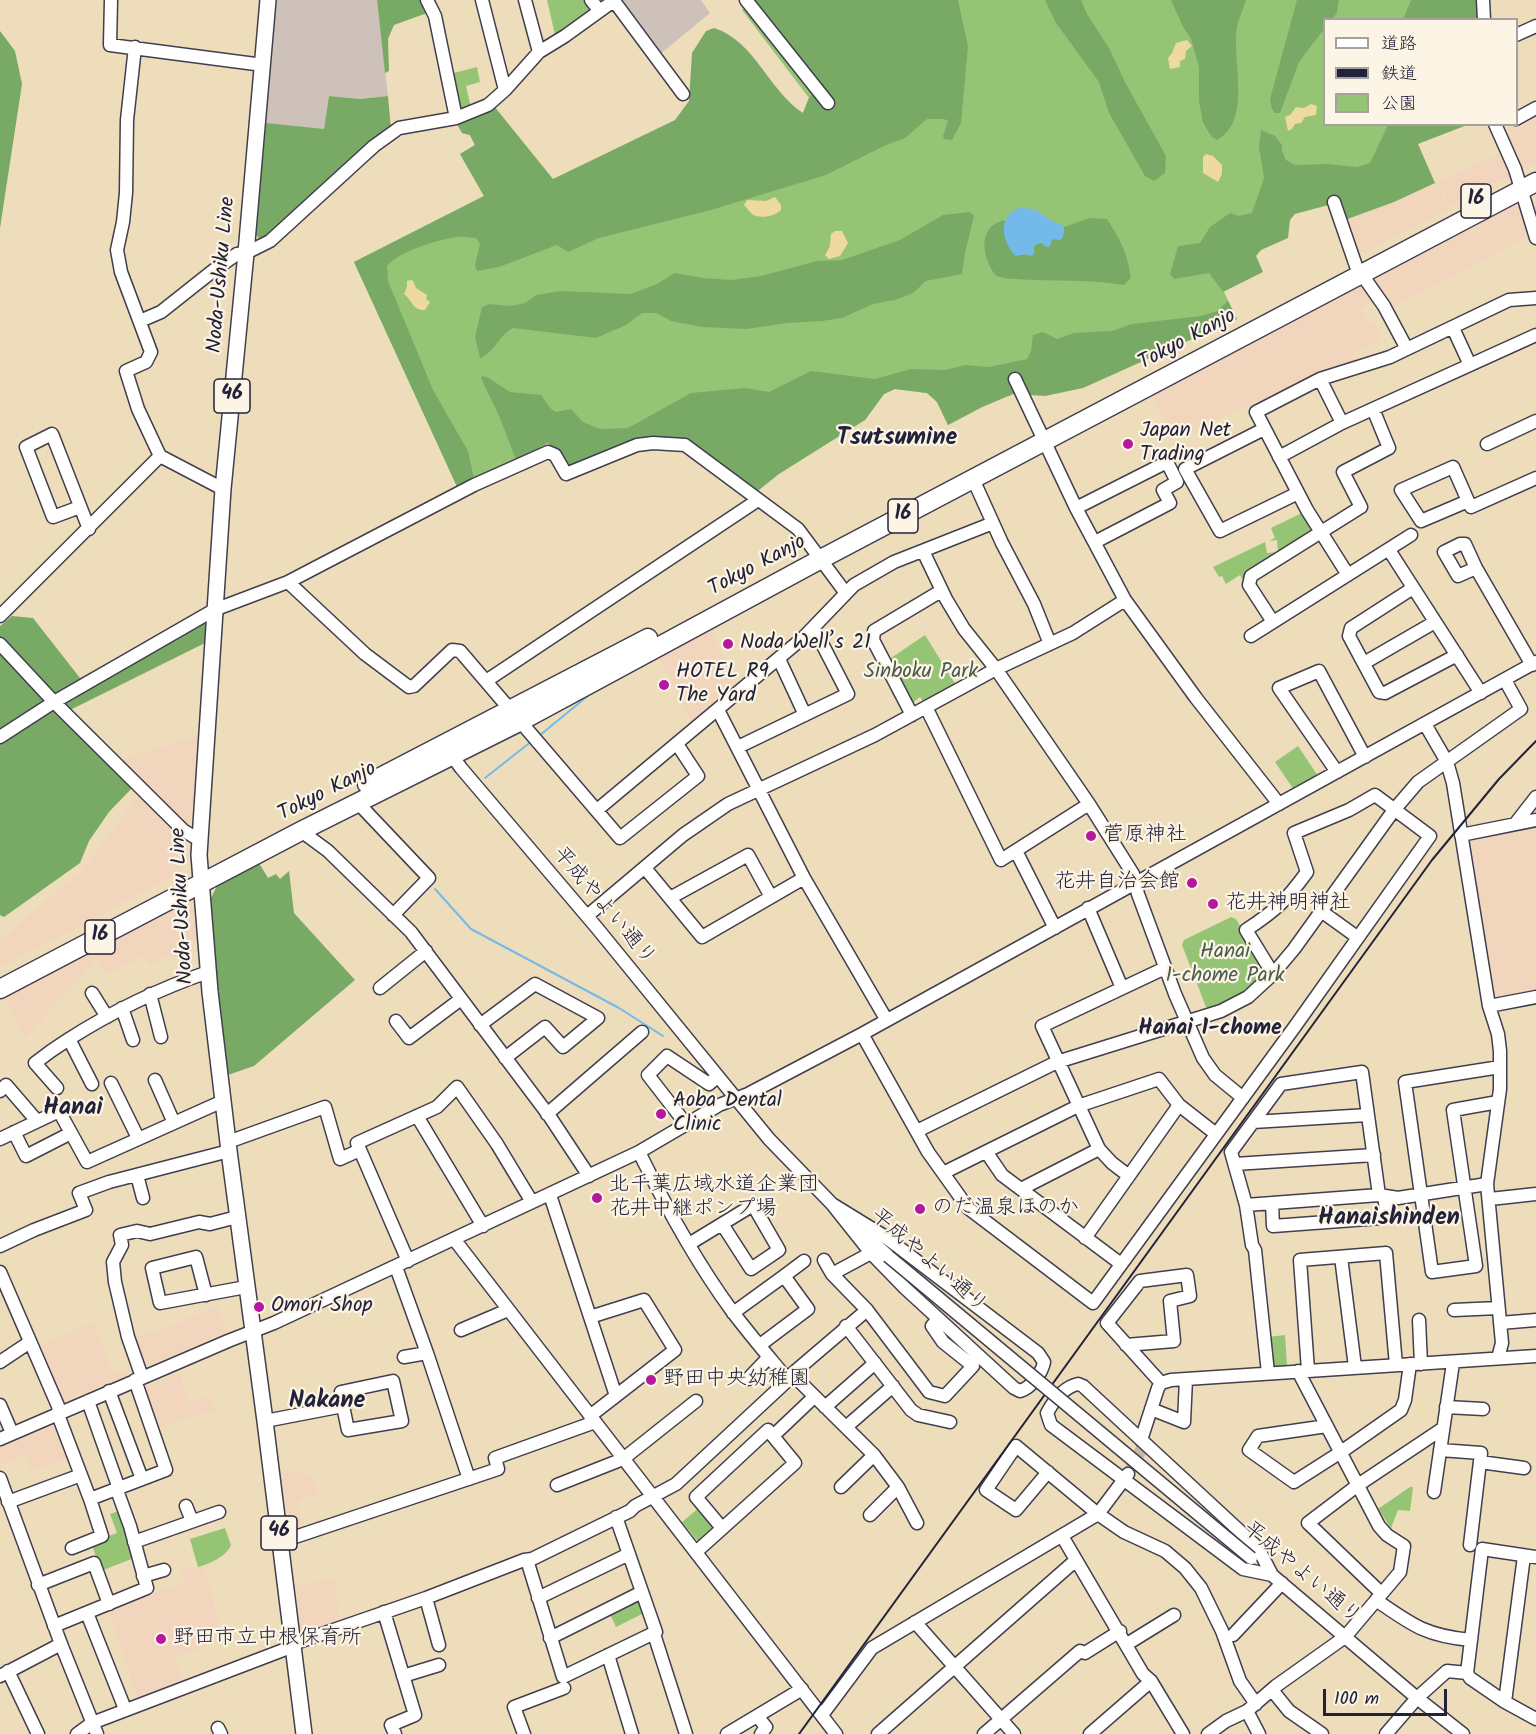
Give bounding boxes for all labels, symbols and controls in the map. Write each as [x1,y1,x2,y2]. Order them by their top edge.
legend [1323,18,1518,126]
text: 道路 [1381,30,1417,59]
text: 鉄道 [1381,60,1417,89]
text: 公園 [1381,90,1417,119]
road number: 16 [1461,184,1491,218]
street label: Noda-Ushiku Line [204,196,242,354]
street label: Tokyo Kanjo [1135,305,1241,377]
road number: 46 [214,379,250,413]
place label: Japan Net Trading [1140,419,1231,469]
district label: Tsutsumine [837,426,957,454]
marker: Japan Net Trading [1121,437,1135,451]
road number: 16 [888,499,918,533]
street label: Tokyo Kanjo [705,531,811,603]
place label: Noda Well’s 21 [740,631,871,657]
marker: Noda Well’s 21 [721,637,735,651]
place label: HOTEL R9 The Yard [676,660,769,710]
park label: Sinboku Park [864,660,978,686]
marker: HOTEL R9 The Yard [657,678,671,692]
street label: Tokyo Kanjo [275,758,381,828]
place label: 菅原神社 [1103,823,1187,849]
street label: Noda-Ushiku Line [167,827,201,985]
marker: 菅原神社 [1084,829,1098,843]
street label: 平成やよい通り [546,843,660,971]
place label: 花井自治会館 [1054,870,1180,896]
marker: 花井自治会館 [1185,876,1199,890]
place label: 花井神明神社 [1225,891,1351,917]
marker: 花井神明神社 [1206,897,1220,911]
road number: 16 [85,920,115,954]
park label: Hanai 1-chome Park [1166,940,1284,990]
district label: Hanai 1-chome [1138,1017,1282,1043]
place label: Aoba Dental Clinic [673,1089,782,1139]
district label: Hanai [43,1096,103,1124]
marker: Aoba Dental Clinic [654,1107,668,1121]
place label: 北千葉広域水道企業団 花井中継ポンプ場 [609,1173,819,1223]
marker: 北千葉広域水道企業団 花井中継ポンプ場 [590,1191,604,1205]
place label: のだ温泉ほのか [932,1196,1079,1222]
marker: のだ温泉ほのか [913,1202,927,1216]
street label: 平成やよい通り [864,1204,992,1320]
district label: Hanaishinden [1318,1206,1460,1234]
place label: Omori Shop [271,1294,372,1320]
marker: Omori Shop [252,1300,266,1314]
place label: 野田中央幼稚園 [663,1367,810,1393]
marker: 野田中央幼稚園 [644,1373,658,1387]
district label: Nakane [289,1389,365,1417]
road number: 46 [261,1516,297,1550]
street label: 平成やよい通り [1237,1517,1365,1631]
place label: 野田市立中根保育所 [173,1626,362,1652]
marker: 野田市立中根保育所 [154,1632,168,1646]
scale bar [1326,1677,1450,1715]
text: 100 m [1334,1685,1379,1714]

